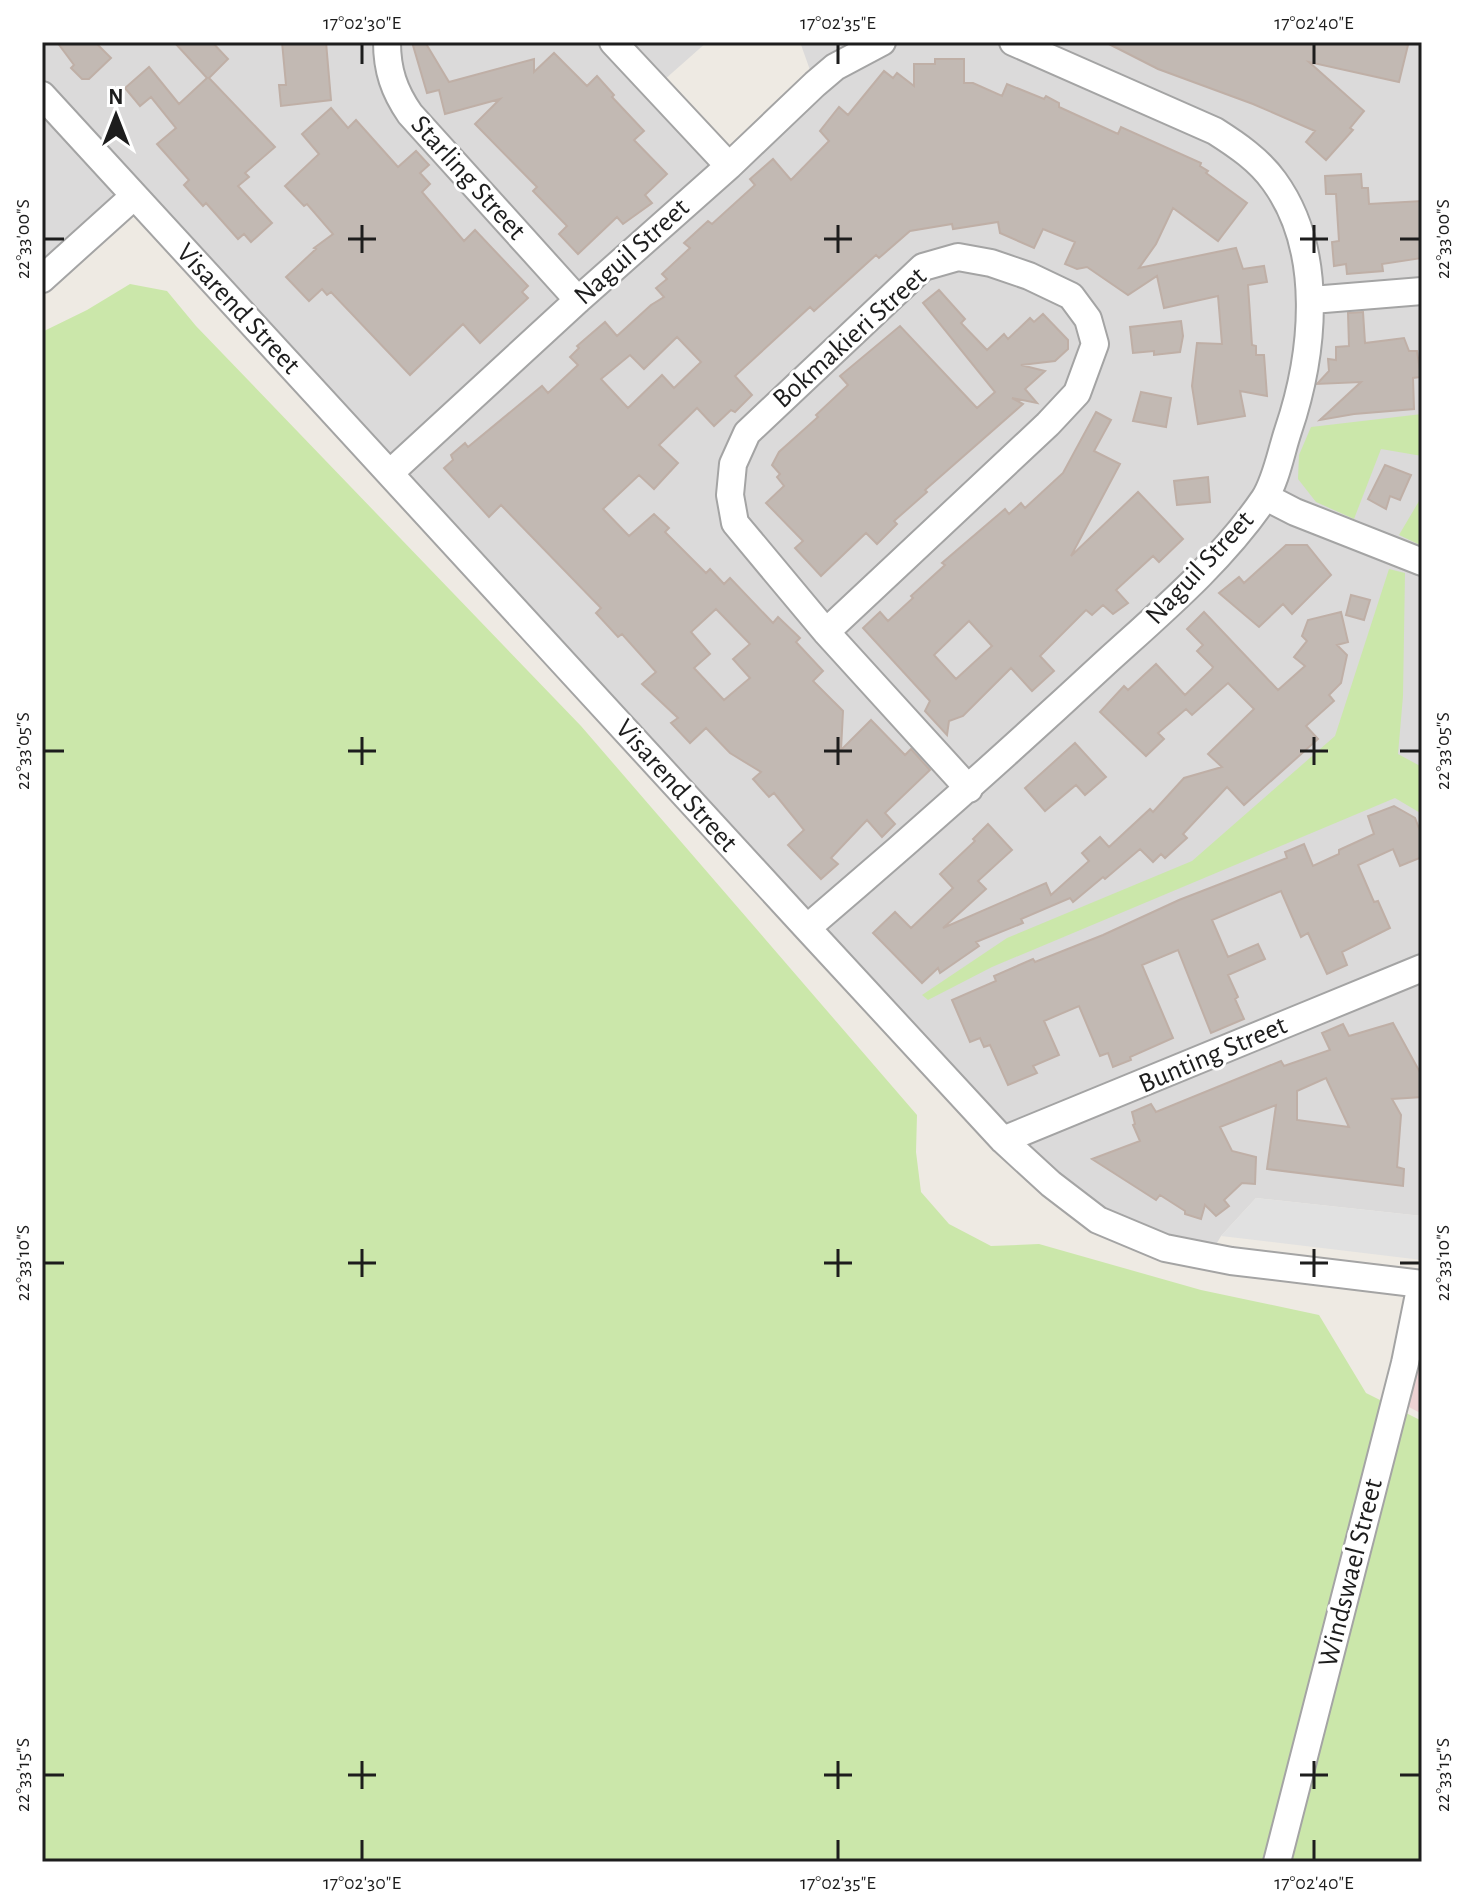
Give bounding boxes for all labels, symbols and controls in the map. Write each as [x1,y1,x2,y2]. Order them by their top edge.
text: 17°02'30"E [323,13,401,33]
text: 17°02'35"E [800,13,876,33]
text: 17°02'40"E [1274,13,1354,33]
north arrow [76,76,156,156]
text: N [108,86,124,108]
street label: Starling Street [405,111,531,245]
street label: Naguil Street [569,193,695,310]
text: 22°33'00"S [13,199,33,279]
text: 22°33'00"S [1433,199,1453,279]
street label: Visarend Street [171,238,305,380]
street label: Bokmakieri Street [768,262,932,414]
street label: Naguil Street [1141,506,1259,630]
text: 22°33'05"S [13,712,33,790]
text: 22°33'05"S [1433,712,1453,790]
street label: Visarend Street [610,715,742,857]
street label: Bunting Street [1135,1011,1291,1099]
text: 22°33'10"S [13,1225,33,1301]
text: 22°33'10"S [1433,1225,1453,1301]
street label: Windswael Street [1314,1476,1388,1670]
text: 22°33'15"S [13,1738,33,1812]
text: 22°33'15"S [1433,1738,1453,1812]
text: 17°02'30"E [323,1873,401,1893]
text: 17°02'35"E [800,1873,876,1893]
text: 17°02'40"E [1274,1873,1354,1893]

